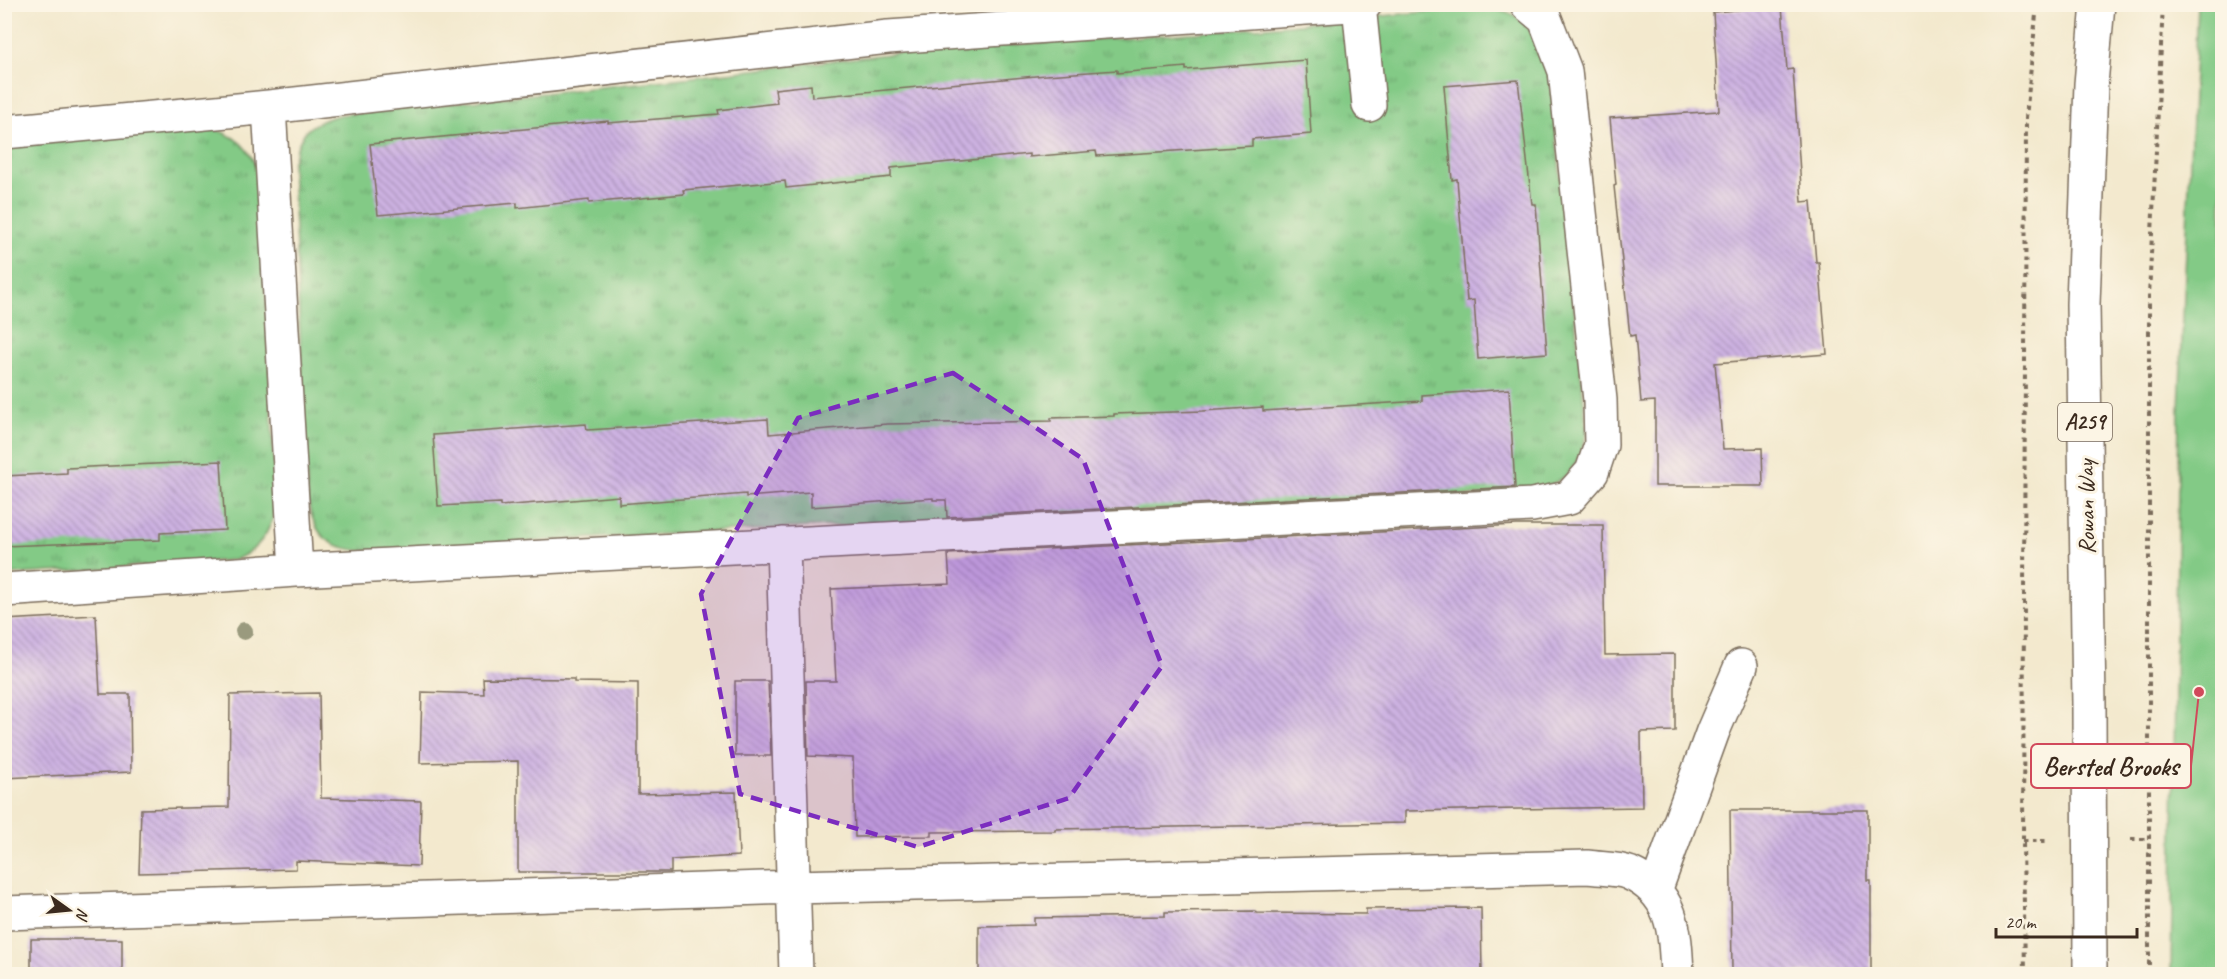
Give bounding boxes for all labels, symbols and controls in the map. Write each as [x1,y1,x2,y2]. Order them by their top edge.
road number: A259 [2058,403,2112,441]
street label: Rowan Way [2070,458,2102,555]
callout: Bersted Brooks [2031,744,2191,788]
text: Bersted Brooks [2043,750,2182,783]
north arrow [39,880,99,940]
scale bar [1996,901,2137,939]
text: N [71,906,93,924]
text: 20 m [2005,911,2038,933]

